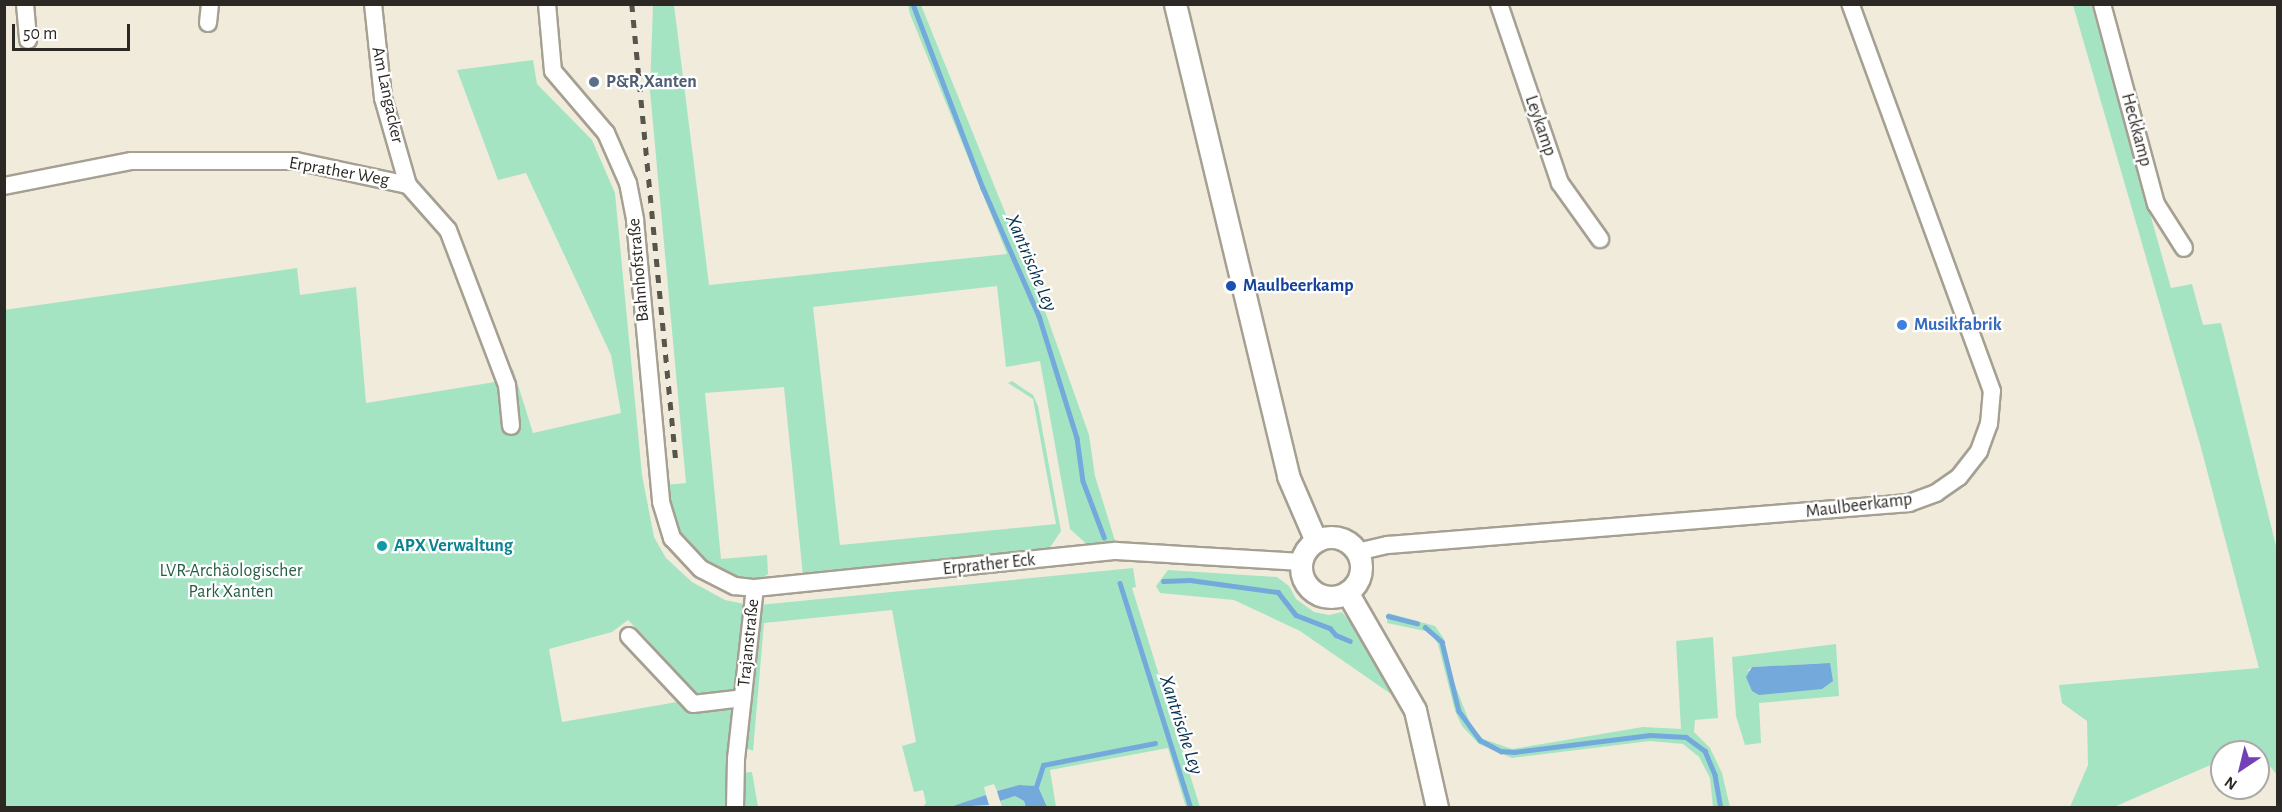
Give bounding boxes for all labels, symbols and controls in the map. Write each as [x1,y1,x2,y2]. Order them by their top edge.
scale bar [15,12,134,50]
text: 50 m [23,25,57,43]
street label: Am Langacker [366,45,408,145]
place label: P&R,Xanten [606,71,697,93]
marker: P&R,Xanten [587,75,601,89]
street label: Heckkamp [2116,91,2156,169]
street label: Leykamp [1520,93,1560,159]
street label: Erprather Weg [287,153,391,191]
water label: Xantrische Ley [1000,211,1062,315]
street label: Bahnhofstraße [624,217,654,323]
place label: Maulbeerkamp [1243,275,1353,297]
marker: Maulbeerkamp [1224,279,1238,293]
place label: Musikfabrik [1914,314,2002,336]
marker: Musikfabrik [1895,318,1909,332]
street label: Maulbeerkamp [1804,489,1914,523]
place label: APX Verwaltung [394,535,513,557]
marker: APX Verwaltung [375,539,389,553]
street label: Erprather Eck [942,549,1036,581]
park label: LVR-Archäologischer Park Xanten [159,561,303,604]
street label: Trajanstraße [734,598,764,688]
water label: Xantrische Ley [1154,672,1208,778]
north arrow [2210,740,2270,800]
text: N [2222,773,2240,793]

